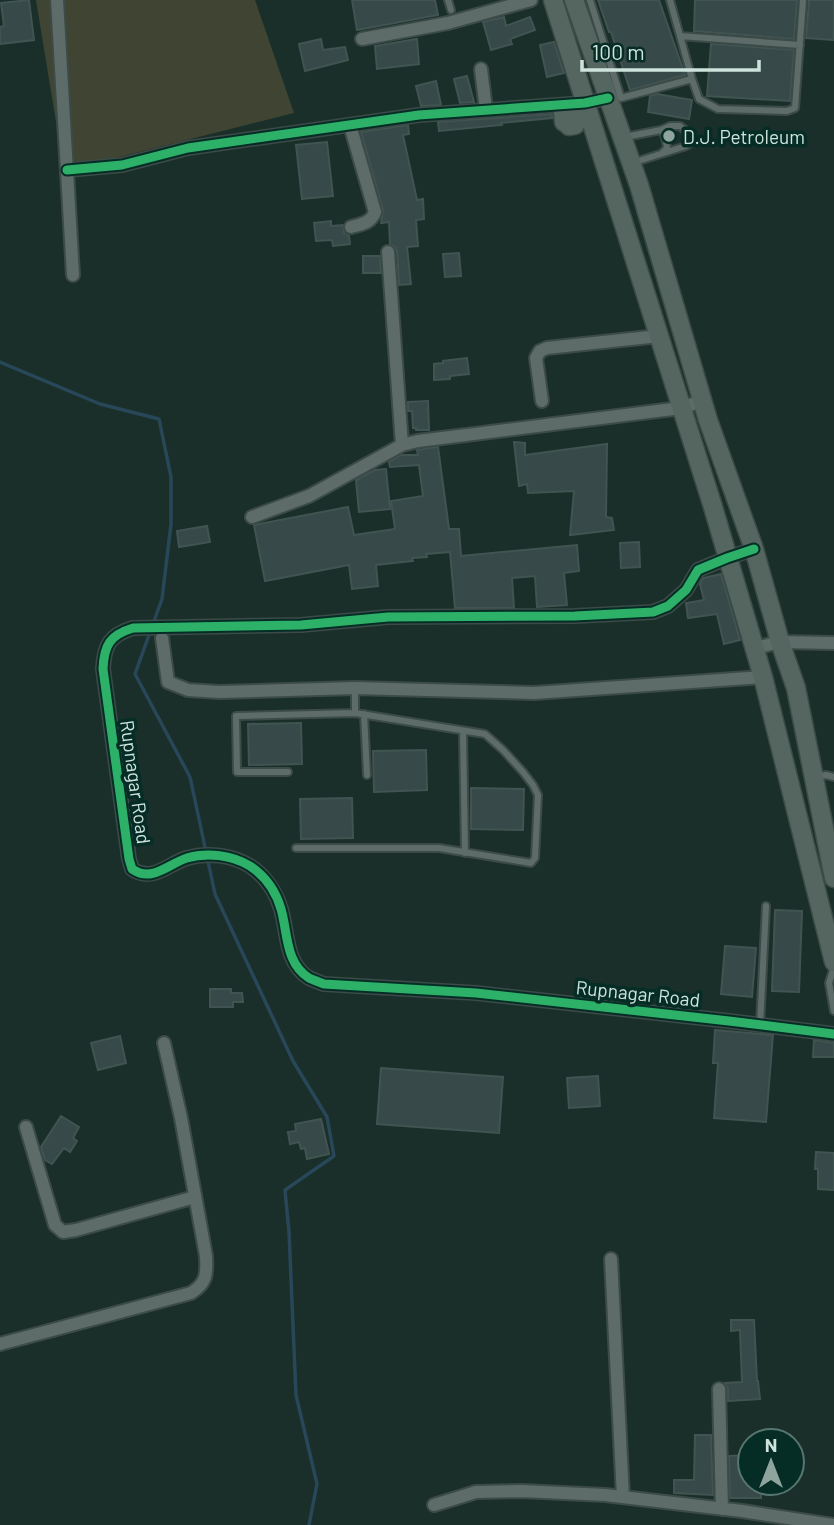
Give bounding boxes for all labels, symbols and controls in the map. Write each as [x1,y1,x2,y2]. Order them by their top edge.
scale bar [582,28,759,72]
text: 100 m [592,39,645,64]
place label: D.J. Petroleum [683,125,805,148]
marker: D.J. Petroleum [661,128,677,144]
street label: Rupnagar Road [116,719,156,845]
street label: Rupnagar Road [575,975,701,1011]
north arrow [736,1427,806,1497]
text: N [765,1433,777,1456]

